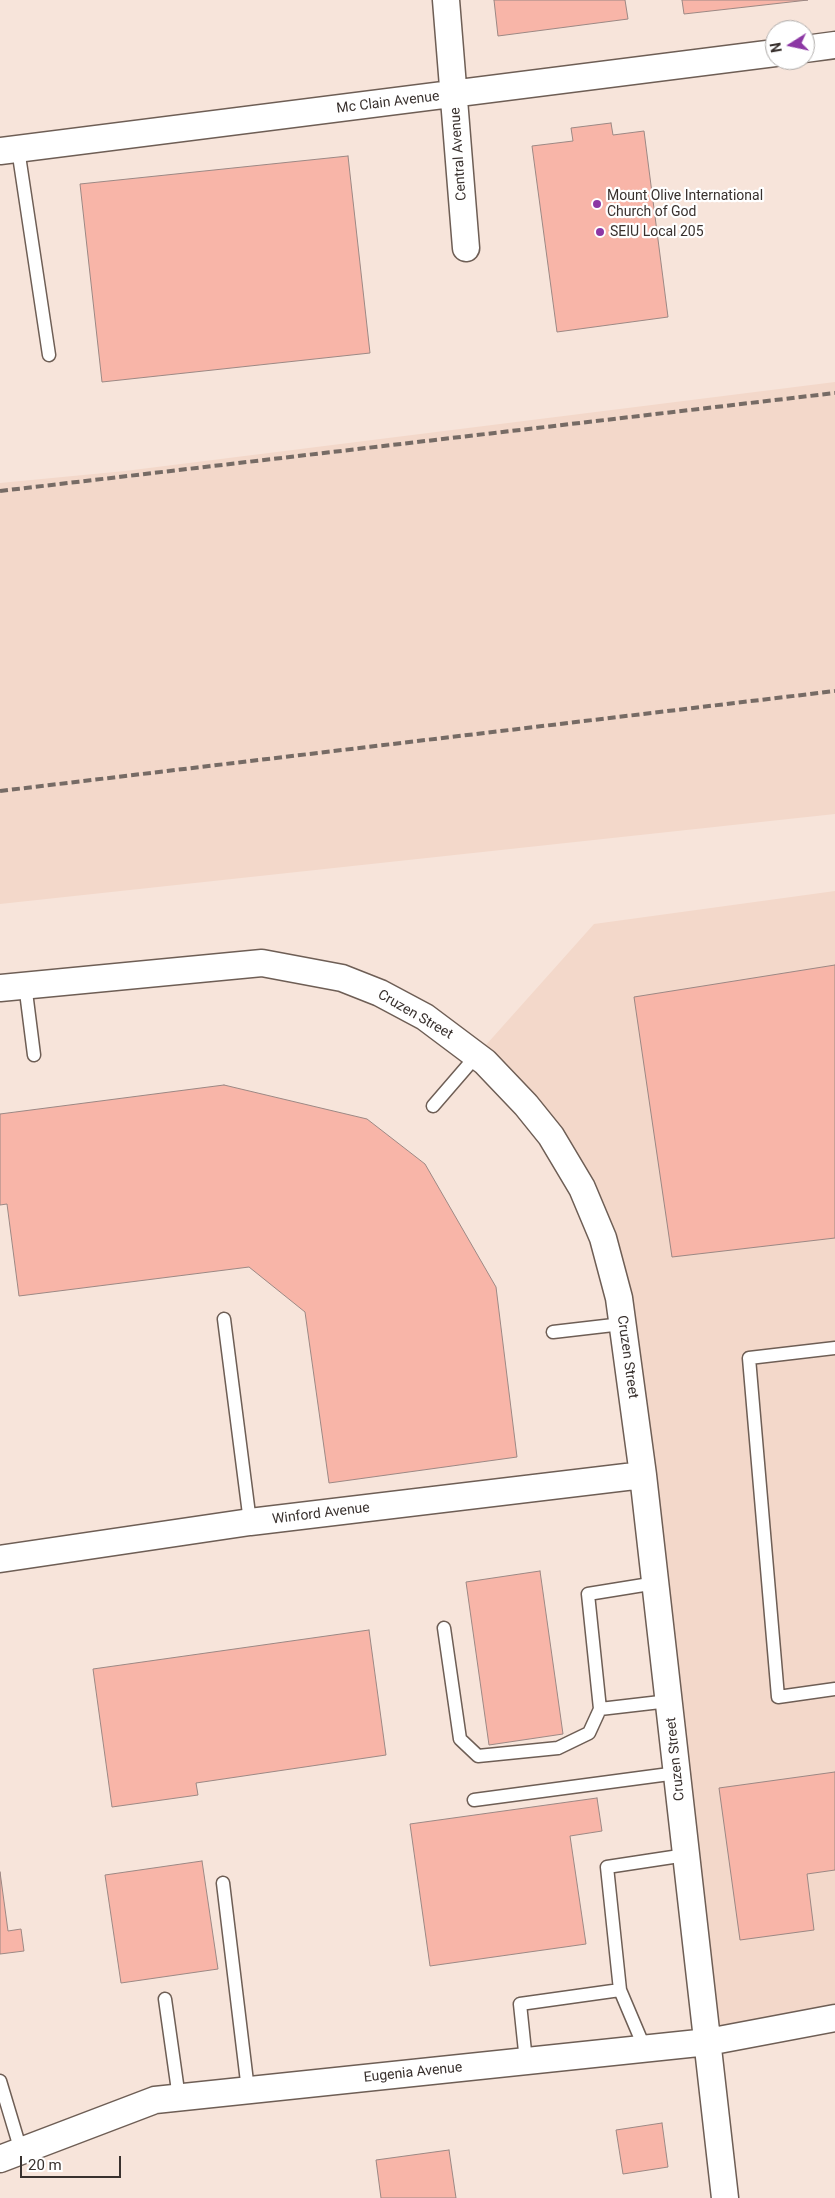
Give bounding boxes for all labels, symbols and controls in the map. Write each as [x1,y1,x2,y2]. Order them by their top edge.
north arrow [765,20,815,70]
text: N [767,41,785,54]
street label: Mc Clain Avenue [336,88,440,118]
street label: Central Avenue [447,107,471,201]
place label: Mount Olive International Church of God [607,188,763,220]
marker: Mount Olive International Church of God [591,198,603,210]
place label: SEIU Local 205 [610,224,704,240]
marker: SEIU Local 205 [594,226,606,238]
street label: Cruzen Street [374,987,456,1043]
street label: Cruzen Street [613,1314,641,1400]
street label: Winford Avenue [271,1500,371,1528]
street label: Cruzen Street [663,1716,689,1802]
street label: Eugenia Avenue [363,2059,463,2087]
scale bar [22,2146,124,2178]
text: 20 m [28,2156,62,2174]

